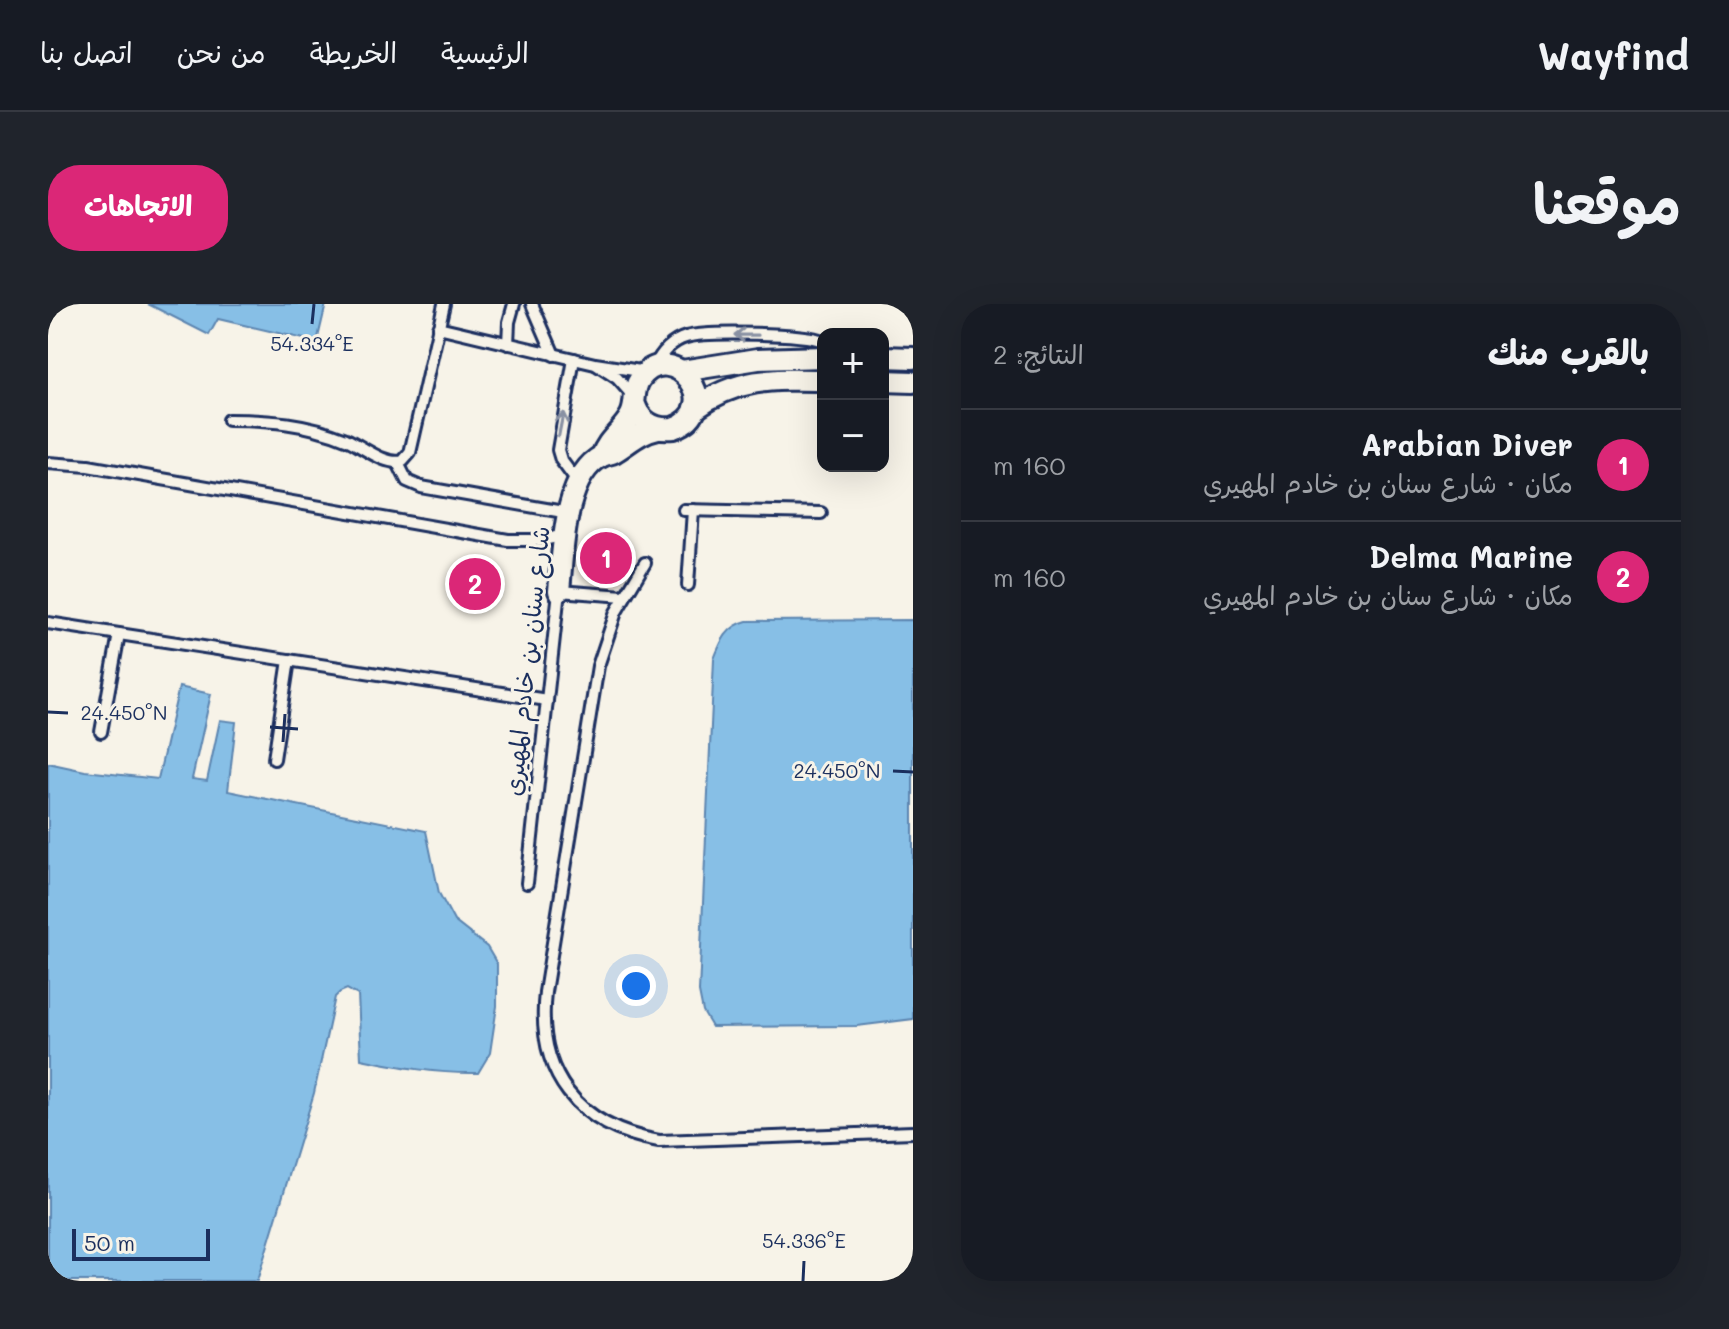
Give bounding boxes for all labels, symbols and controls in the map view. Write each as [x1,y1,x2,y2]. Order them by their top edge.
text: Wayfind [1538,30,1689,80]
text: اتصل بنا [40,34,133,70]
text: من نحن [177,34,266,70]
text: الخريطة [310,34,397,70]
text: الرئيسية [441,34,529,70]
button: الاتجاهات [48,165,228,251]
text: موقعنا [1533,165,1681,238]
one-way arrow [733,327,760,343]
map controls [817,328,889,472]
button: + [817,328,889,400]
text: بالقرب منك [1488,329,1649,374]
text: 54.334°E [270,330,354,356]
text: النتائج: 2 [993,337,1084,371]
button: − [817,400,889,472]
one-way arrow [554,411,569,437]
text: Arabian Diver [1361,424,1573,464]
text: 160 m [993,448,1065,482]
text: 1 [1617,448,1629,482]
text: مكان · شارع سنان بن خادم المهيري [1203,466,1573,500]
street label: شارع سنان بن خادم المهيري [496,525,560,798]
pin: 1 [580,528,632,588]
text: Delma Marine [1369,536,1573,576]
pin: 2 [449,554,501,614]
text: 160 m [993,560,1065,594]
text: 2 [1616,560,1630,594]
text: مكان · شارع سنان بن خادم المهيري [1203,578,1573,612]
text: 24.450°N [81,699,168,725]
text: 24.450°N [794,757,881,783]
your location [616,966,656,1006]
scale bar [72,1225,210,1261]
text: 54.336°E [762,1227,846,1253]
text: 50 m [84,1228,135,1257]

